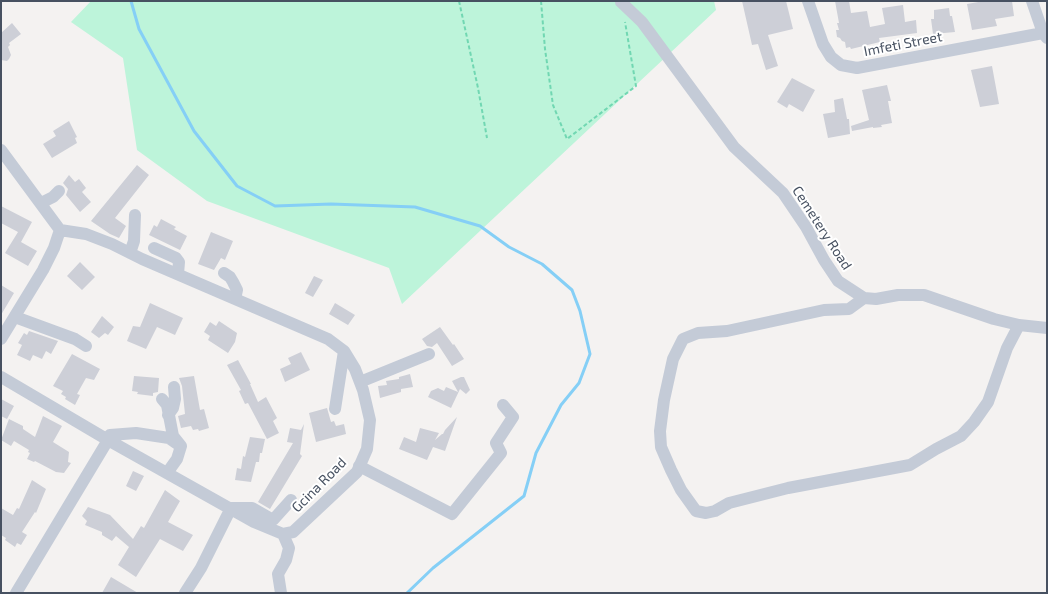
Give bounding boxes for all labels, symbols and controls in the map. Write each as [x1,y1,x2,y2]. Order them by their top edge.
street label: Imfeti Street [862,28,944,60]
street label: Cemetery Road [789,183,855,273]
street label: Gcina Road [288,454,350,516]

